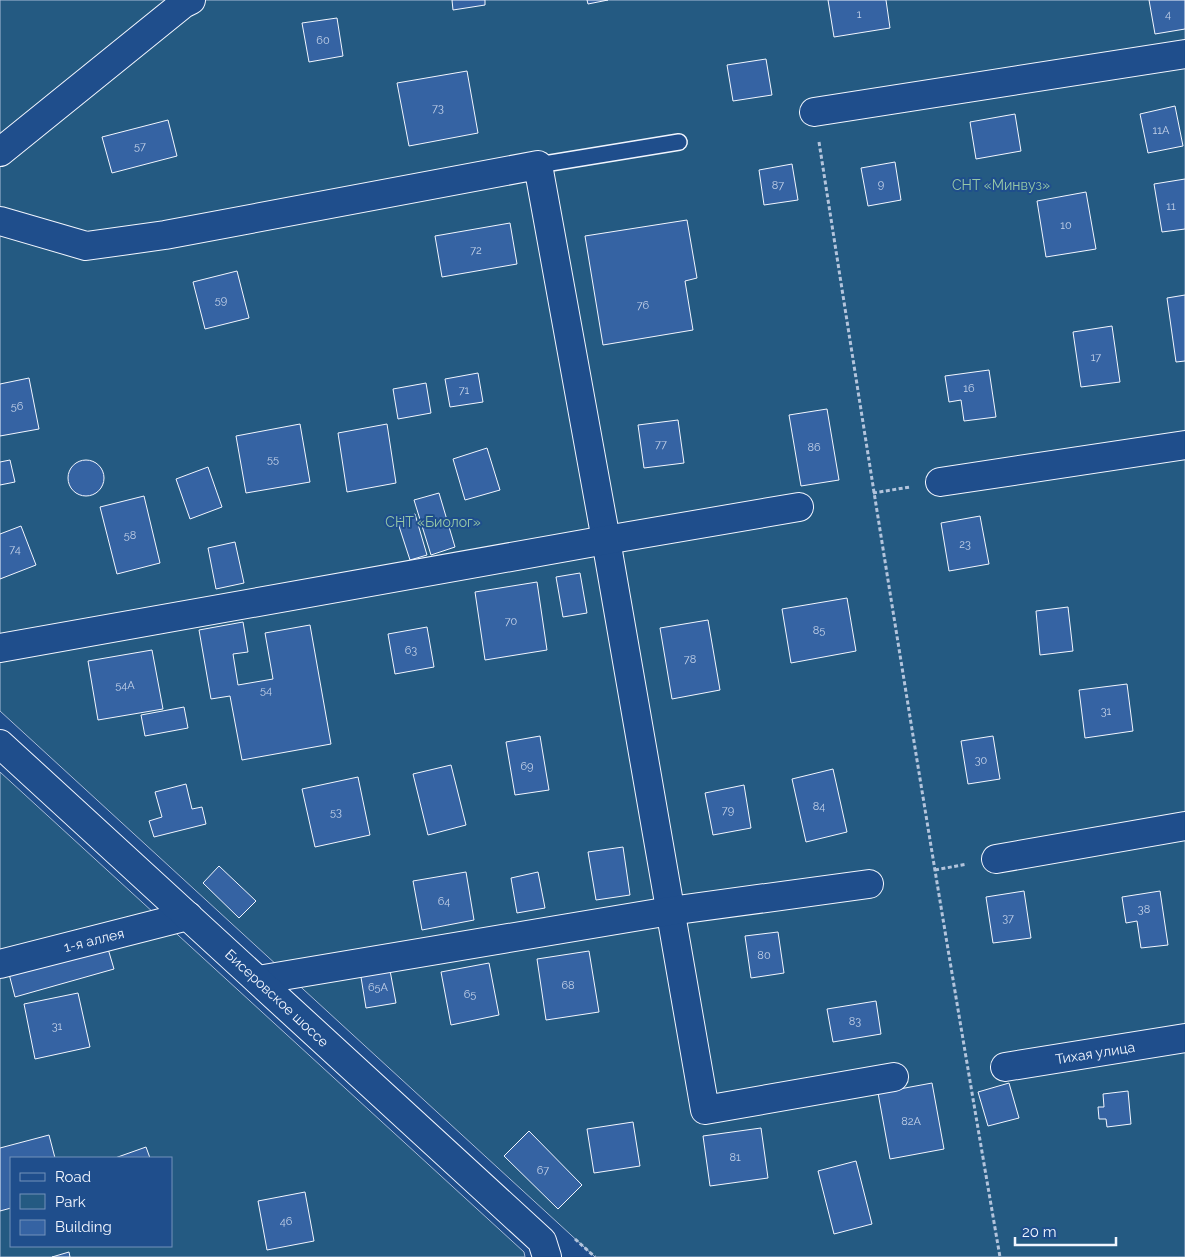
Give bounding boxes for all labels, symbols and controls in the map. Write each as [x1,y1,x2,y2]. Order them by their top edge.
house number: 1 [857,8,862,21]
house number: 4 [1165,8,1171,21]
house number: 60 [316,34,330,47]
house number: 73 [432,102,444,115]
house number: 11А [1153,124,1170,137]
house number: 57 [134,140,146,153]
park label: СНТ «Минвуз» [952,177,1050,193]
house number: 9 [878,178,884,191]
house number: 87 [772,179,784,192]
house number: 11 [1166,200,1176,213]
house number: 10 [1060,219,1072,232]
house number: 72 [470,244,482,257]
house number: 59 [215,294,227,307]
house number: 76 [637,299,650,312]
house number: 17 [1091,351,1101,364]
house number: 16 [963,382,975,395]
house number: 71 [459,384,470,397]
house number: 56 [11,400,24,413]
house number: 77 [655,438,667,451]
house number: 86 [807,441,821,454]
house number: 55 [267,453,279,466]
park label: СНТ «Биолог» [385,514,481,530]
house number: 58 [124,529,136,542]
house number: 23 [959,538,971,551]
house number: 74 [9,543,21,556]
house number: 70 [505,615,518,628]
house number: 85 [813,624,825,637]
house number: 63 [405,644,417,657]
house number: 78 [684,653,696,666]
house number: 54А [115,679,135,692]
house number: 54 [260,684,272,697]
house number: 31 [1101,705,1112,718]
house number: 30 [975,754,988,767]
house number: 69 [520,760,534,773]
house number: 84 [813,800,825,813]
house number: 79 [722,804,734,817]
house number: 53 [330,806,342,819]
house number: 64 [438,895,450,908]
house number: 38 [1138,903,1150,916]
house number: 37 [1002,912,1014,925]
street label: 1-я аллея [62,925,126,955]
street label: Бисеровское шоссе [222,946,332,1050]
house number: 80 [757,949,771,962]
house number: 68 [561,979,575,992]
house number: 65А [368,981,389,994]
house number: 65 [464,988,476,1001]
house number: 83 [849,1015,861,1028]
house number: 31 [52,1020,63,1033]
street label: Тихая улица [1054,1039,1136,1067]
house number: 82А [901,1115,921,1128]
house number: 81 [729,1151,741,1164]
legend [10,1157,172,1247]
house number: 67 [537,1164,549,1177]
text: Road [55,1168,91,1186]
text: Park [55,1193,86,1211]
scale bar [1015,1214,1116,1246]
house number: 46 [280,1215,293,1228]
text: Building [55,1218,112,1236]
text: 20 m [1022,1223,1057,1241]

